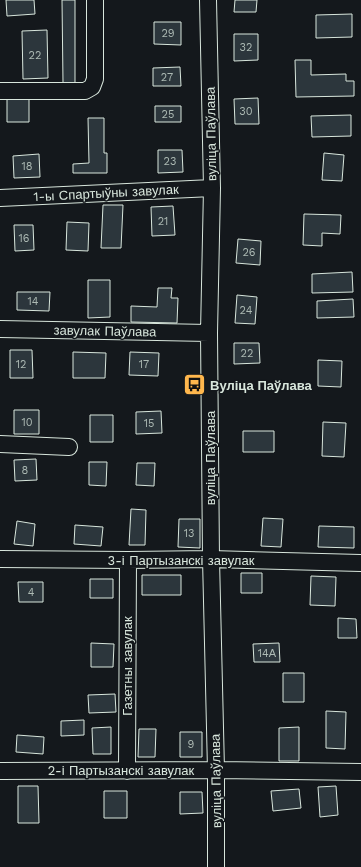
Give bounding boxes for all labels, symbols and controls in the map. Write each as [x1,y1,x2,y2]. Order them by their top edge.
house number: 29 [161,27,175,40]
house number: 32 [240,41,252,54]
house number: 22 [29,49,41,62]
house number: 27 [161,71,173,84]
street label: вуліца Паўлава [203,86,219,181]
house number: 30 [239,105,253,118]
house number: 25 [162,108,174,121]
house number: 23 [164,155,176,168]
house number: 18 [21,160,33,173]
street label: 1-ы Спартыўны завулак [33,182,179,204]
house number: 21 [158,215,168,228]
house number: 16 [19,232,30,245]
house number: 26 [242,246,256,259]
house number: 14 [27,295,39,308]
house number: 24 [240,304,253,317]
street label: завулак Паўлава [53,323,157,339]
house number: 22 [241,347,253,360]
house number: 12 [16,358,26,371]
house number: 17 [139,358,149,371]
bus stop icon: Вуліца Паўлава [181,372,207,398]
place label: Вуліца Паўлава [210,378,313,393]
street label: вуліца Паўлава [203,410,218,505]
house number: 10 [21,416,33,429]
house number: 15 [144,417,154,430]
house number: 8 [22,464,29,477]
house number: 13 [184,527,194,540]
street label: 3-і Партызанскі завулак [108,553,255,568]
house number: 4 [28,586,35,599]
street label: Газетны завулак [120,616,135,716]
house number: 14А [258,647,277,660]
street label: вуліца Паўлава [208,733,224,828]
house number: 9 [188,738,195,751]
street label: 2-і Партызанскі завулак [48,763,195,778]

